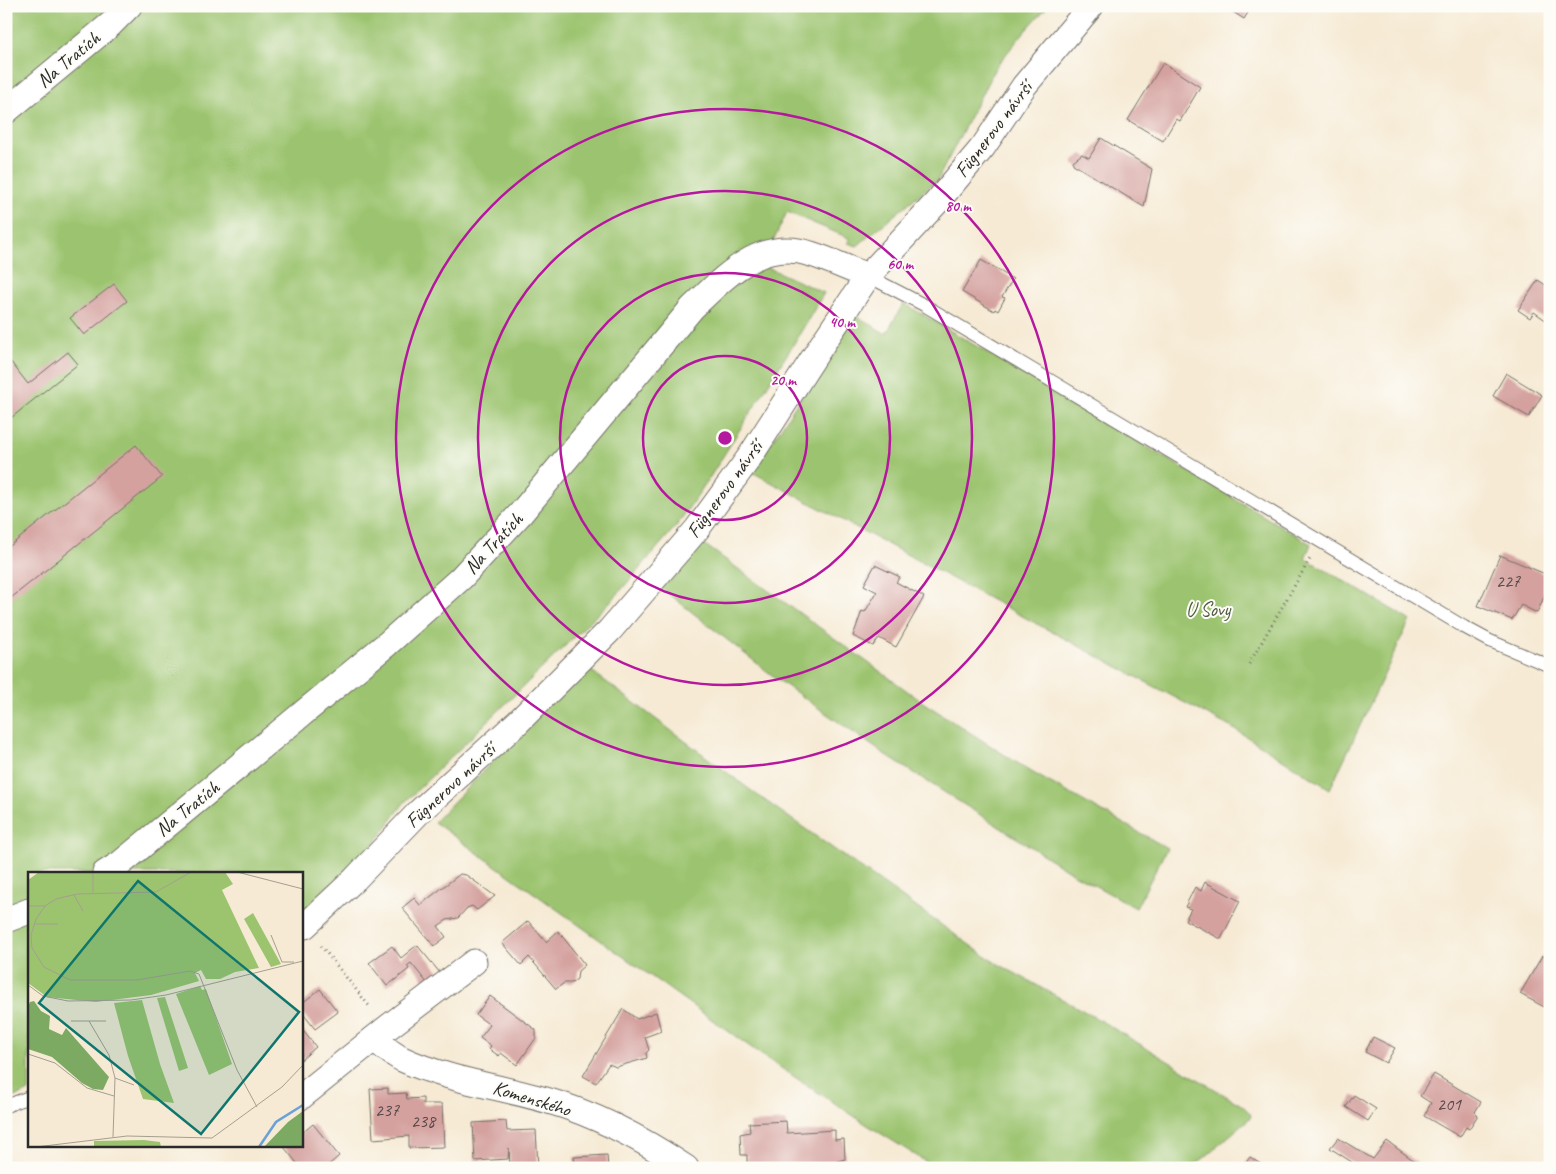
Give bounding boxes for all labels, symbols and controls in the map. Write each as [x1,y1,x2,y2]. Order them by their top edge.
street label: Na Tratích [31,25,106,93]
street label: Fügnerovo návrší [949,73,1040,182]
text: 80 m [945,197,972,216]
text: 60 m [887,255,914,274]
text: 40 m [829,313,856,332]
text: 20 m [770,371,797,390]
centre of rings [716,429,734,447]
street label: Fügnerovo návrší [681,432,771,543]
street label: Na Tratích [458,507,529,579]
house number: 227 [1496,570,1521,592]
park label: U Sovy [1186,597,1231,622]
street label: Fügnerovo návrší [400,734,504,833]
street label: Na Tratích [150,774,225,842]
inset map [28,872,302,1146]
street label: Komenského [490,1075,575,1122]
house number: 201 [1437,1093,1462,1115]
house number: 237 [375,1099,400,1121]
house number: 238 [411,1110,437,1132]

